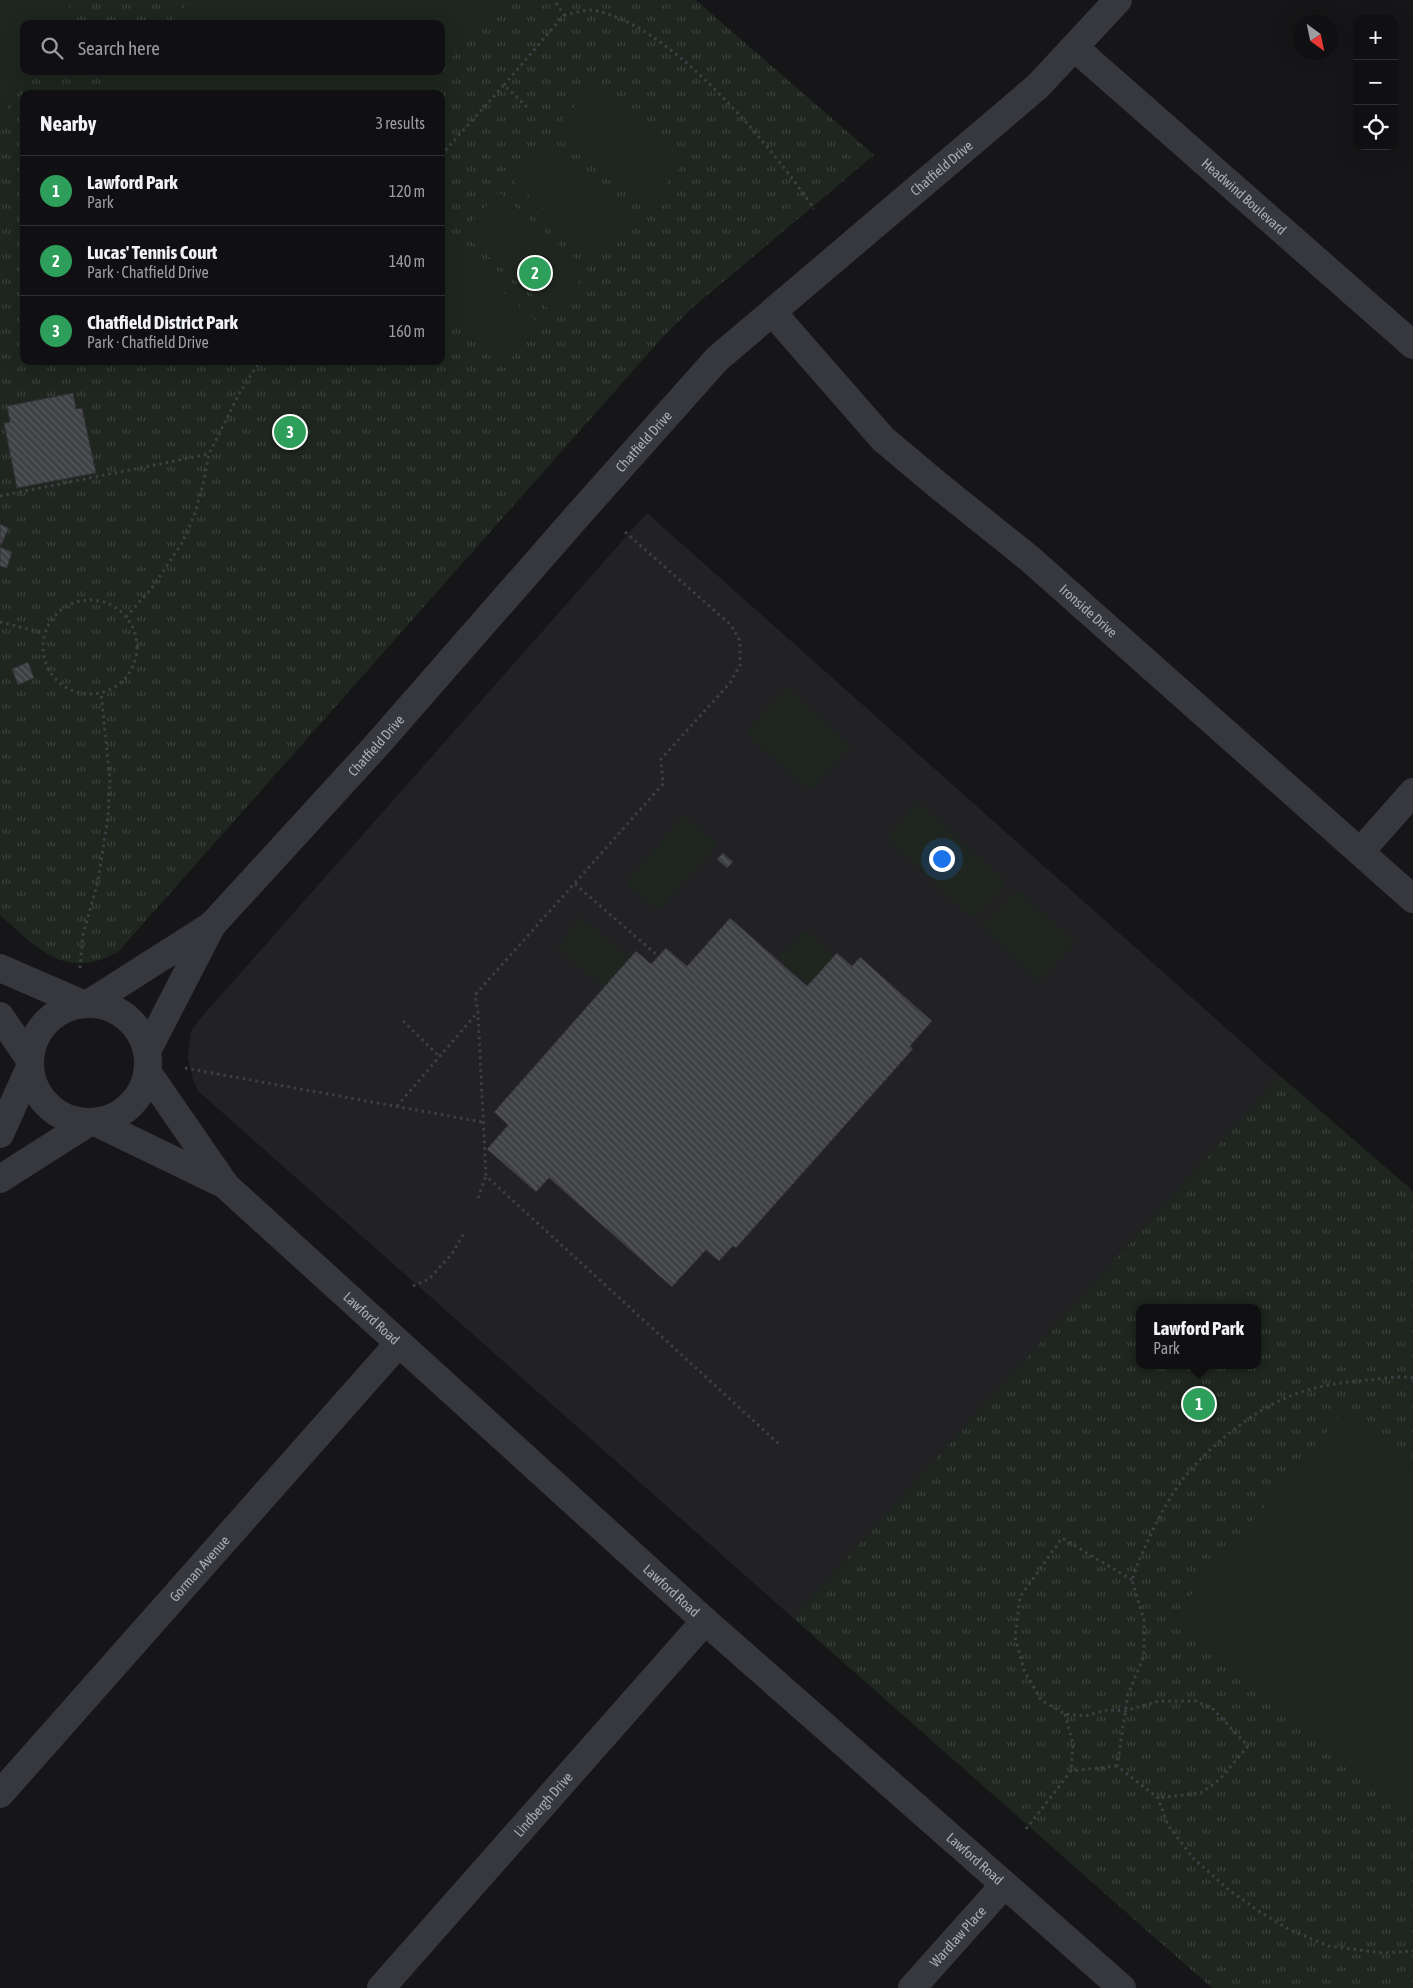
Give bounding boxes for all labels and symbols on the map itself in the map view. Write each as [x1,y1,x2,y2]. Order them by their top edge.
north arrow [1293,15,1338,60]
street label: Chatfield Drive [907,137,976,199]
street label: Headwind Boulevard [1198,155,1290,238]
pin: 2 [519,254,551,292]
street label: Chatfield Drive [612,408,675,475]
pin: 3 [274,413,306,451]
street label: Ironside Drive [1056,581,1120,640]
street label: Chatfield Drive [345,712,408,779]
your location [929,846,955,872]
street label: Lawford Road [340,1289,403,1348]
pin: 1 [1183,1385,1215,1423]
street label: Gorman Avenue [166,1532,233,1605]
street label: Lawford Road [640,1561,703,1620]
street label: Lindbergh Drive [510,1769,576,1840]
street label: Lawford Road [943,1829,1007,1888]
street label: Wardlaw Place [927,1903,989,1970]

